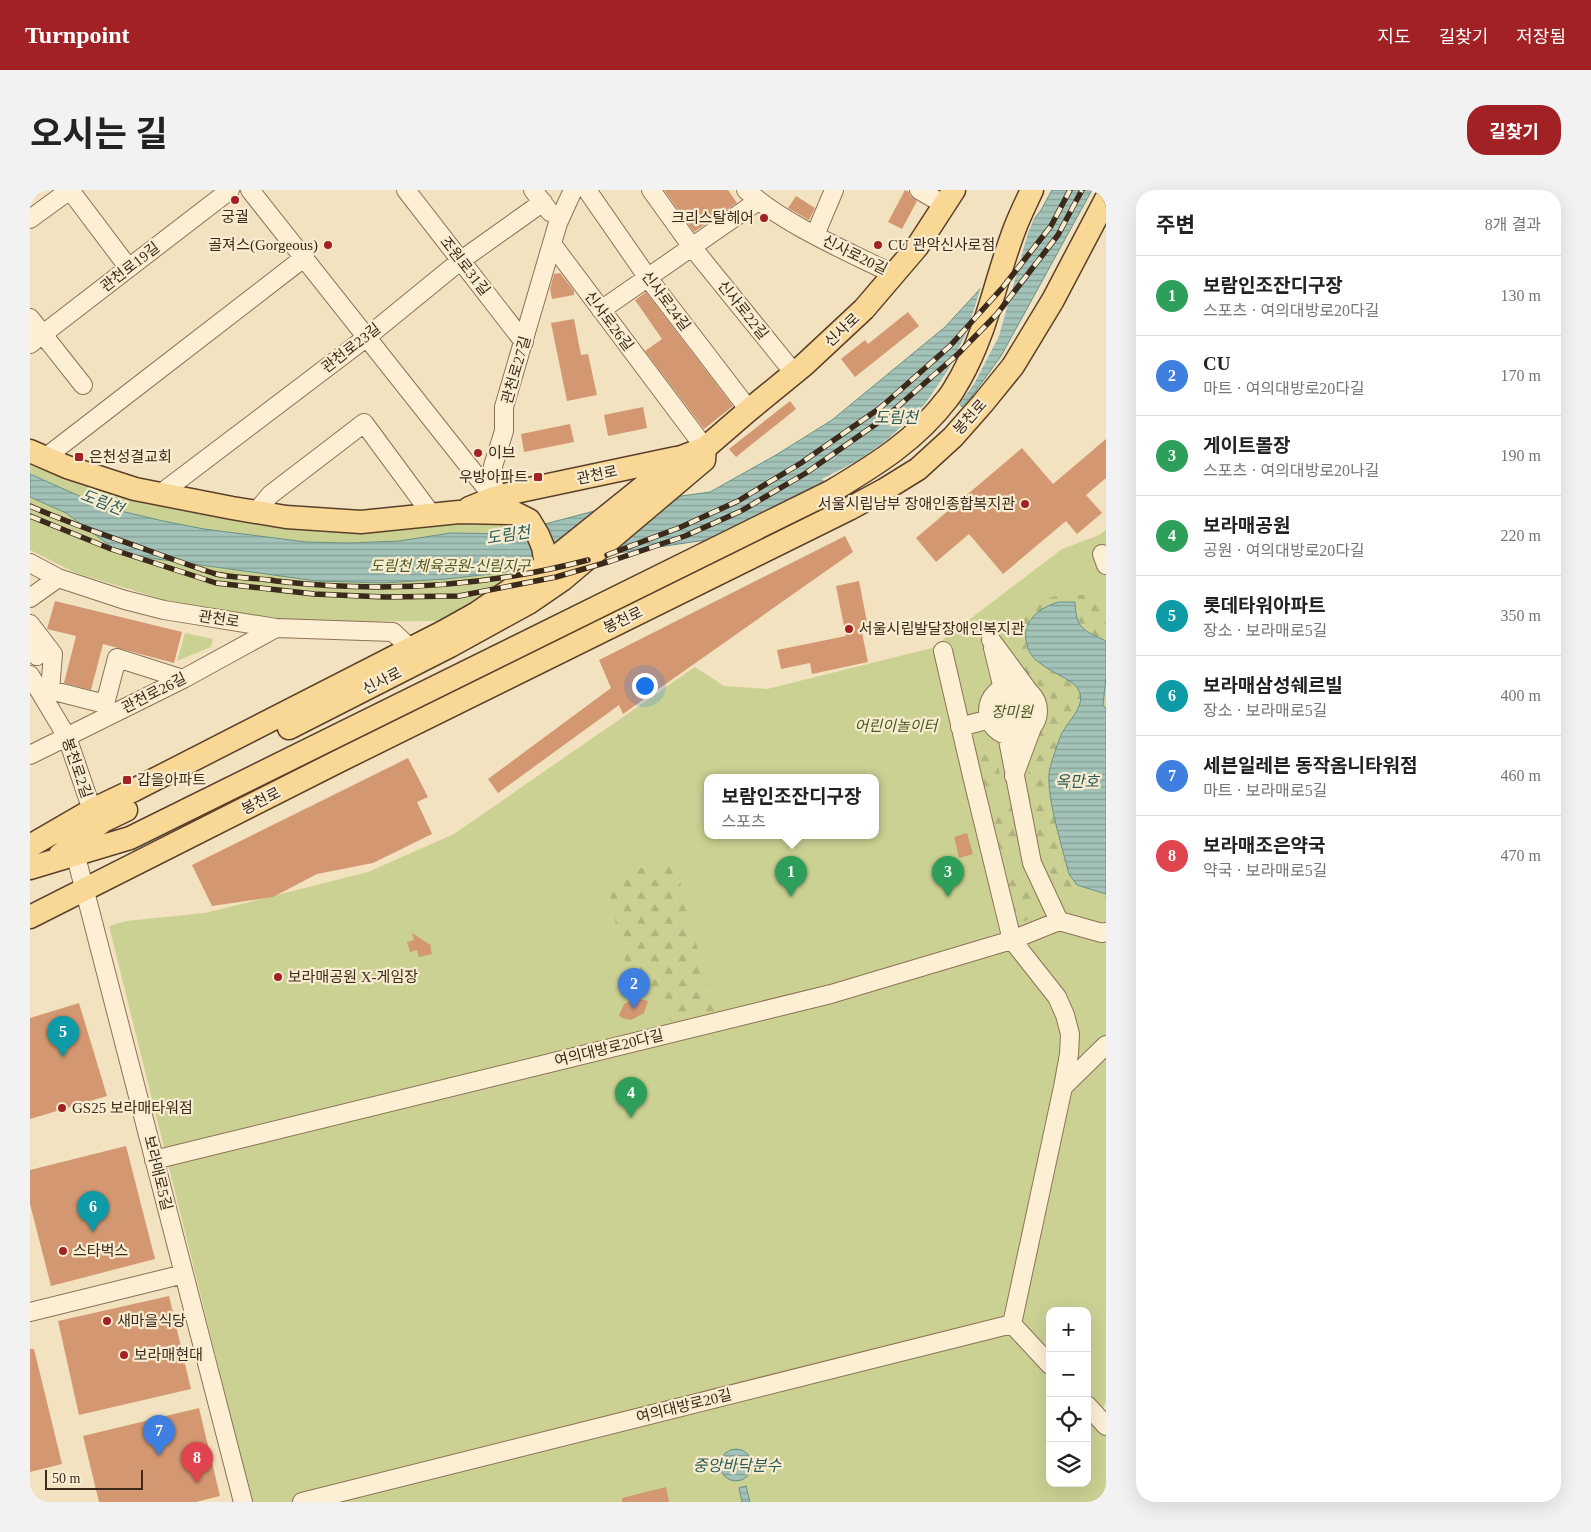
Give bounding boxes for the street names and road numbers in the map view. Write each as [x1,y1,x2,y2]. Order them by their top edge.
street label: 신사로20길 [820,232,890,278]
street label: 조원로31길 [437,233,493,299]
street label: 관천로19길 [97,238,163,295]
street label: 신사로24길 [638,268,694,334]
street label: 신사로22길 [715,278,771,342]
street label: 신사로26길 [581,288,637,354]
street label: 신사로 [821,310,863,350]
street label: 관천로23길 [318,319,384,376]
street label: 관천로27길 [498,334,533,406]
street label: 봉천로 [949,396,990,438]
street label: 관천로 [575,462,619,487]
street label: 봉천로 [600,603,645,636]
street label: 관천로 [197,607,241,630]
street label: 신사로 [360,664,404,698]
street label: 관천로26길 [119,669,189,716]
street label: 봉천로2길 [59,735,96,800]
street label: 봉천로 [238,784,283,818]
street label: 여의대방로20다길 [553,1027,665,1069]
street label: 보라매로5길 [141,1134,175,1212]
street label: 여의대방로20길 [635,1386,733,1426]

